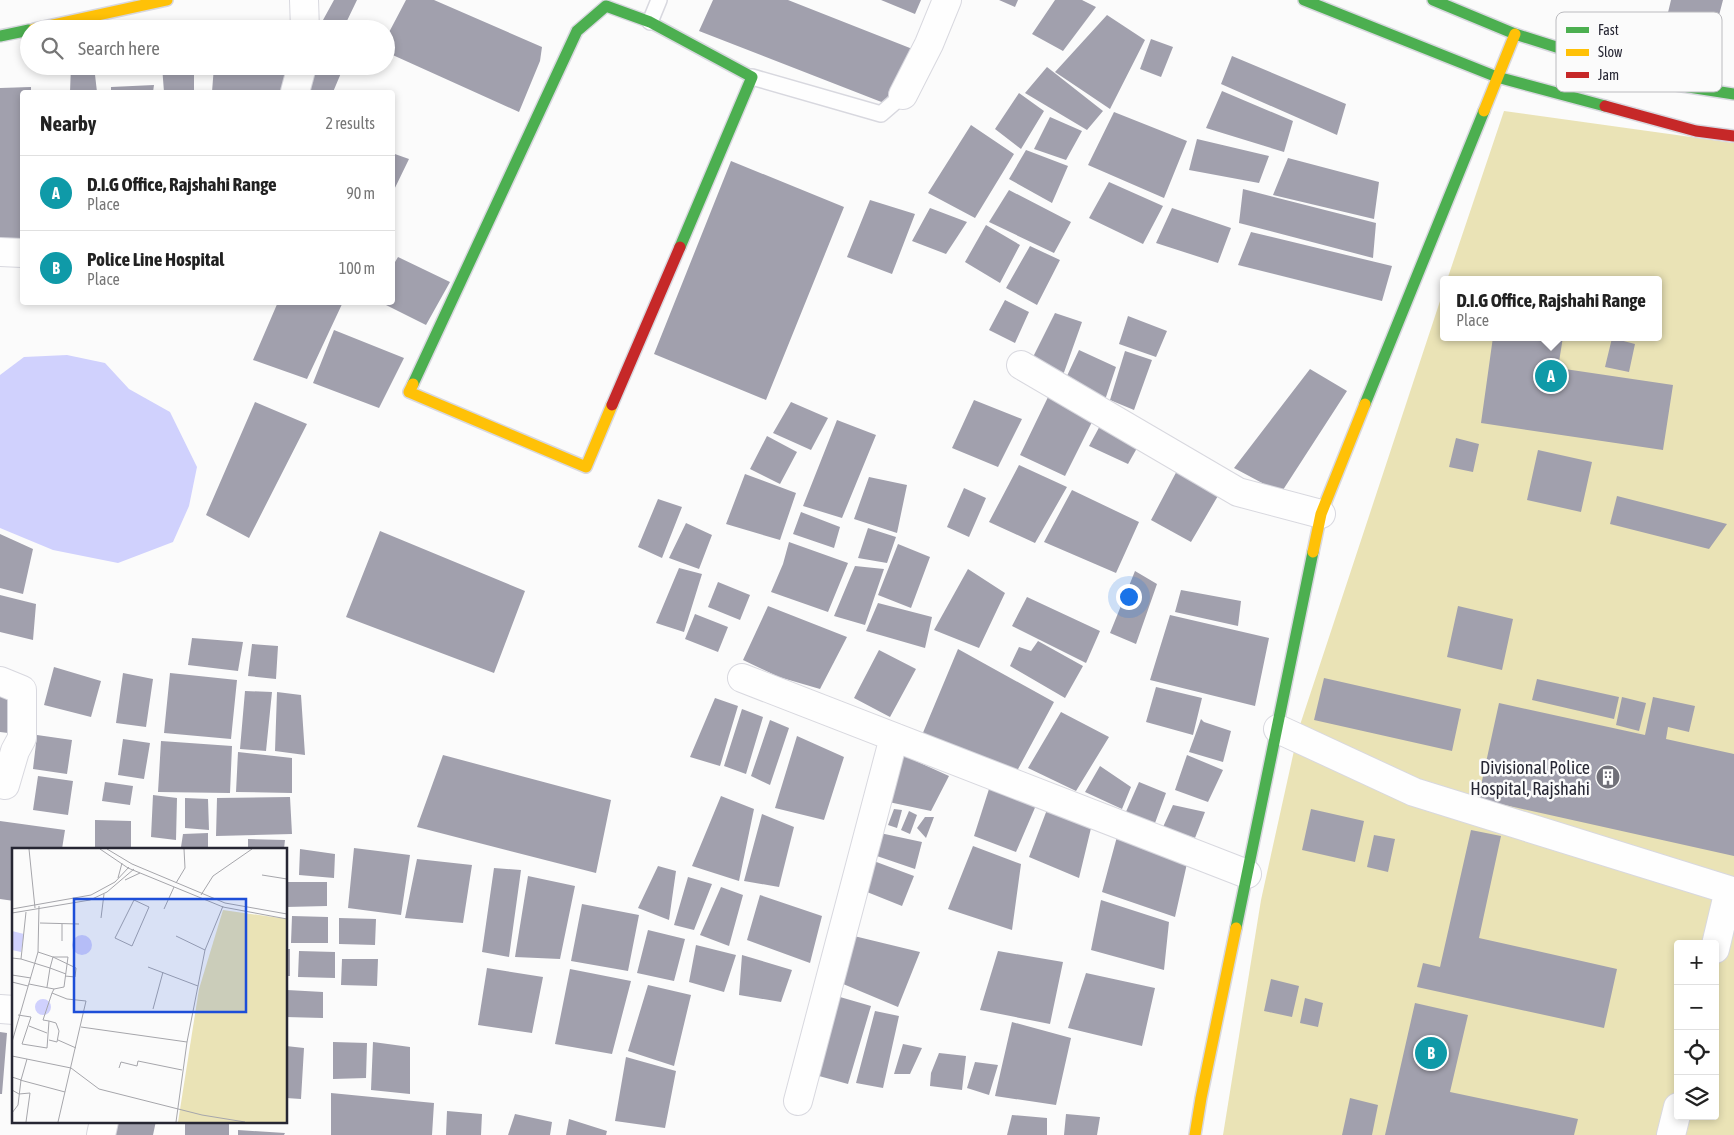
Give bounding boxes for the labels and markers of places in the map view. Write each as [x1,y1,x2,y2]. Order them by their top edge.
pin: A [1535,357,1567,395]
place label: Divisional Police Hospital, Rajshahi [1470,757,1590,799]
building icon: Divisional Police Hospital, Rajshahi [1595,764,1621,790]
pin: B [1415,1034,1447,1072]

